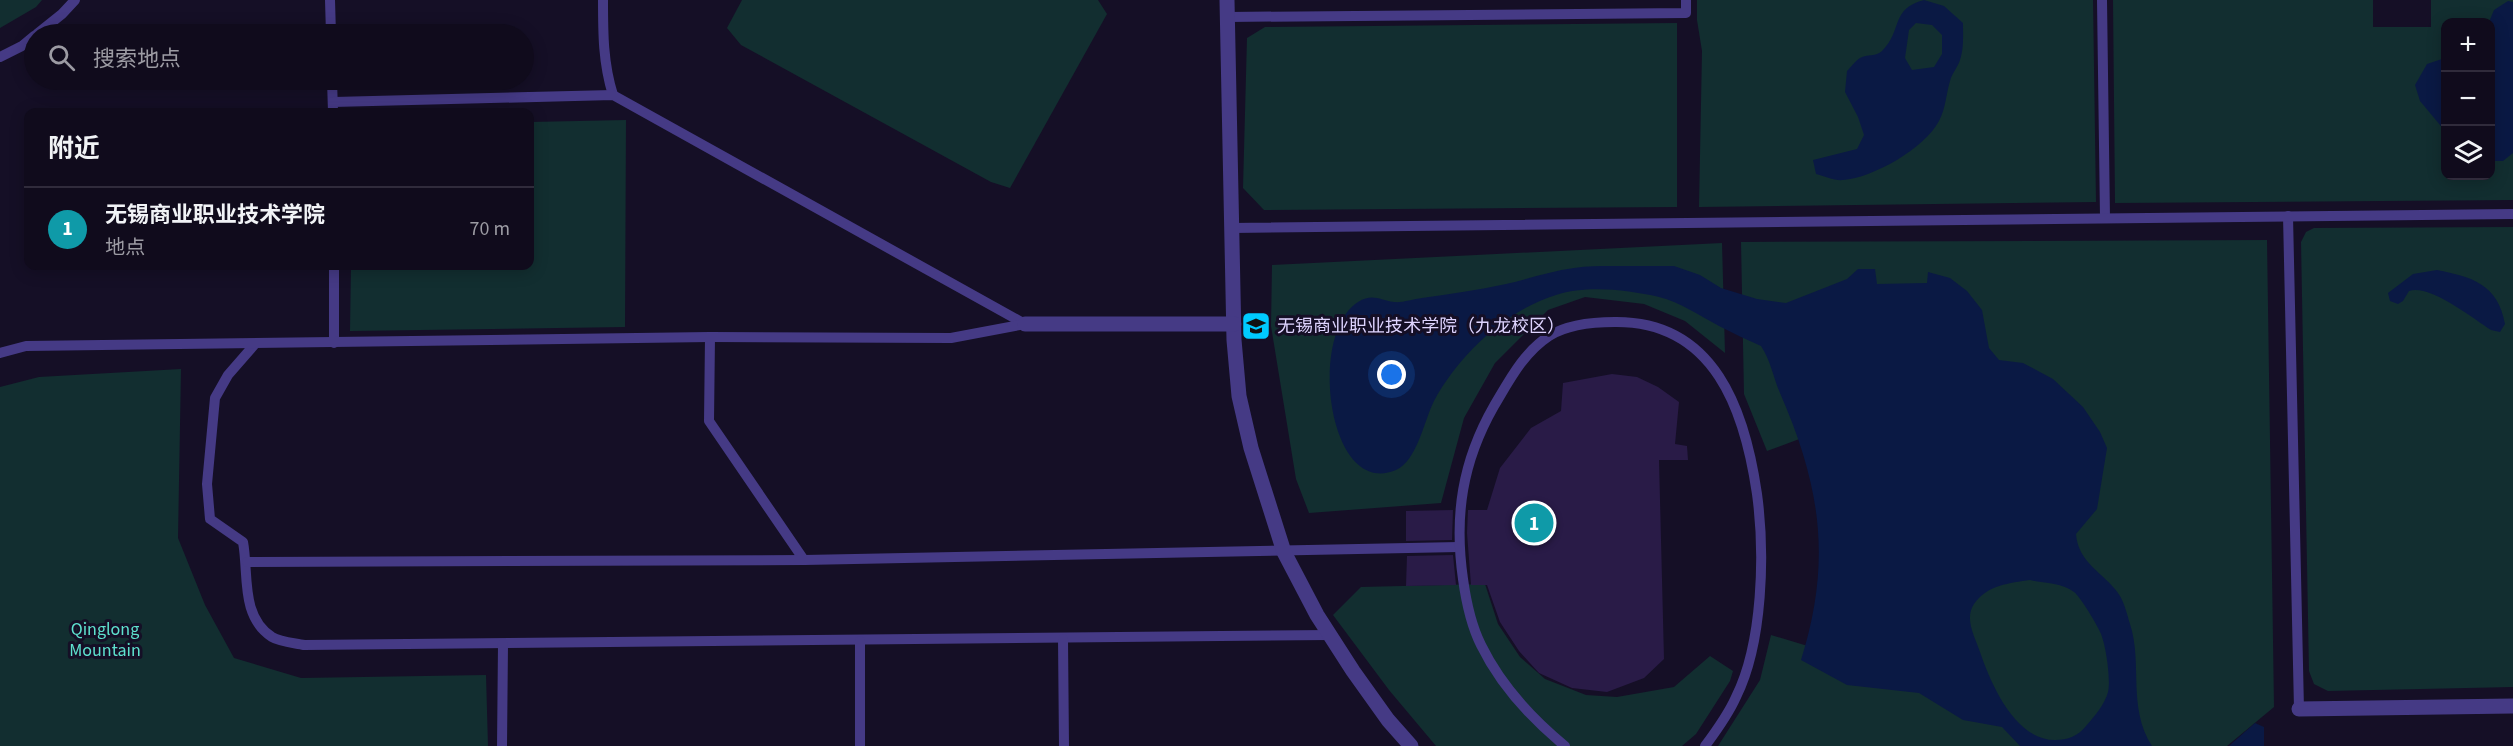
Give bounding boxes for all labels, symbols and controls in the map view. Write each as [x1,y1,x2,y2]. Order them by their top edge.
map controls [2441,18,2495,180]
button: + [2441,18,2495,72]
search box [24,24,534,90]
icon: search [45,41,78,74]
text: 搜索地点 [93,43,181,75]
button: − [2441,72,2495,126]
button: layers [2441,126,2495,180]
text: 附近 [48,130,100,167]
text: 无锡商业职业技术学院 [105,199,325,231]
text: 1 [62,215,73,243]
text: 70 m [470,215,510,243]
text: 地点 [105,234,145,262]
school or university icon: 无锡商业职业技术学院（九龙校区） [1240,310,1272,342]
place label: 无锡商业职业技术学院（九龙校区） [1277,314,1565,339]
your location [1377,360,1406,389]
pin: 1 [1514,500,1553,546]
park label: Qinglong Mountain [69,617,141,663]

